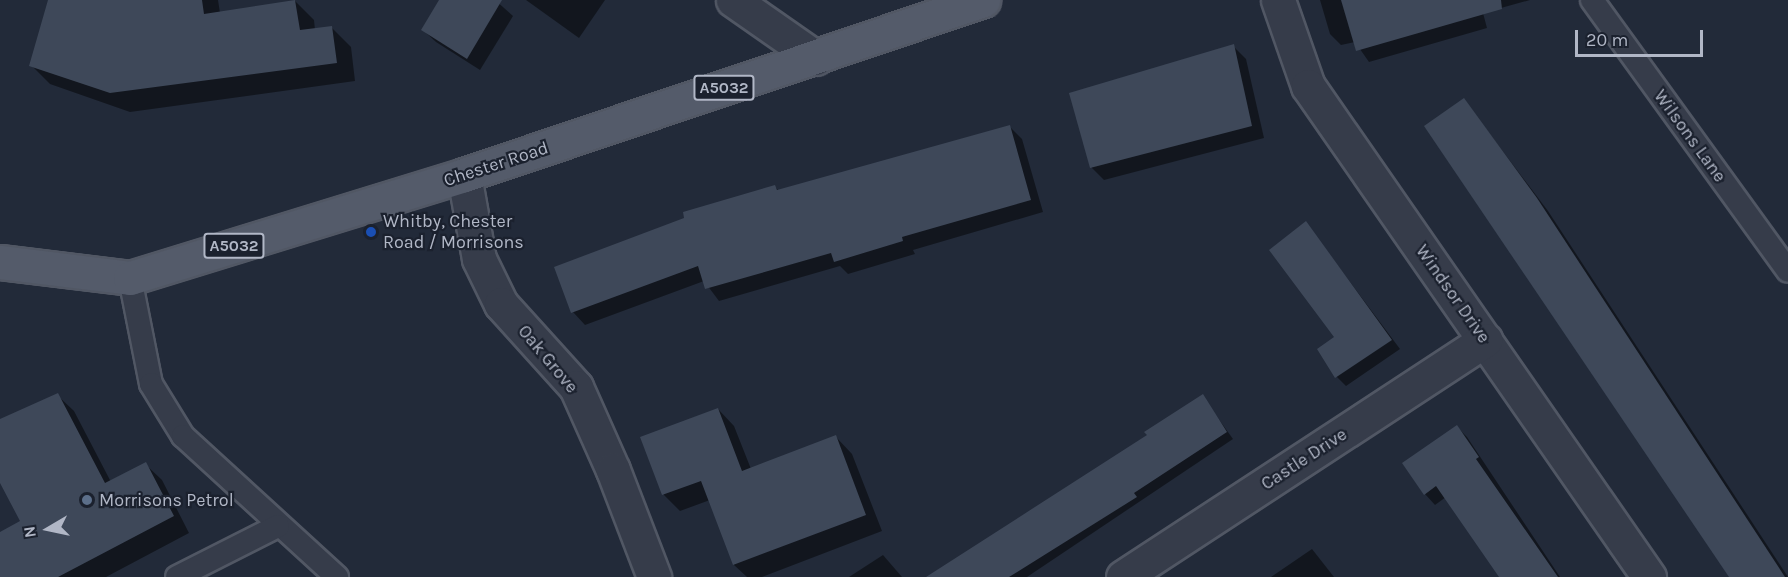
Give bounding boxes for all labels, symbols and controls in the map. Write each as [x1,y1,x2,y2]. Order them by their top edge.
scale bar [1578,18,1706,56]
text: 20 m [1586,29,1628,51]
road number: A5032 [692,75,756,101]
street label: Wilsons Lane [1649,86,1731,186]
street label: Chester Road [441,137,551,191]
place label: Whitby, Chester Road / Morrisons [383,211,524,254]
marker: Whitby, Chester Road / Morrisons [364,225,378,239]
road number: A5032 [202,233,266,259]
street label: Windsor Drive [1411,241,1495,347]
street label: Oak Grove [513,321,583,397]
street label: Castle Drive [1257,423,1351,495]
place label: Morrisons Petrol [99,489,234,511]
marker: Morrisons Petrol [80,493,94,507]
north arrow [18,499,78,559]
text: N [19,525,40,539]

